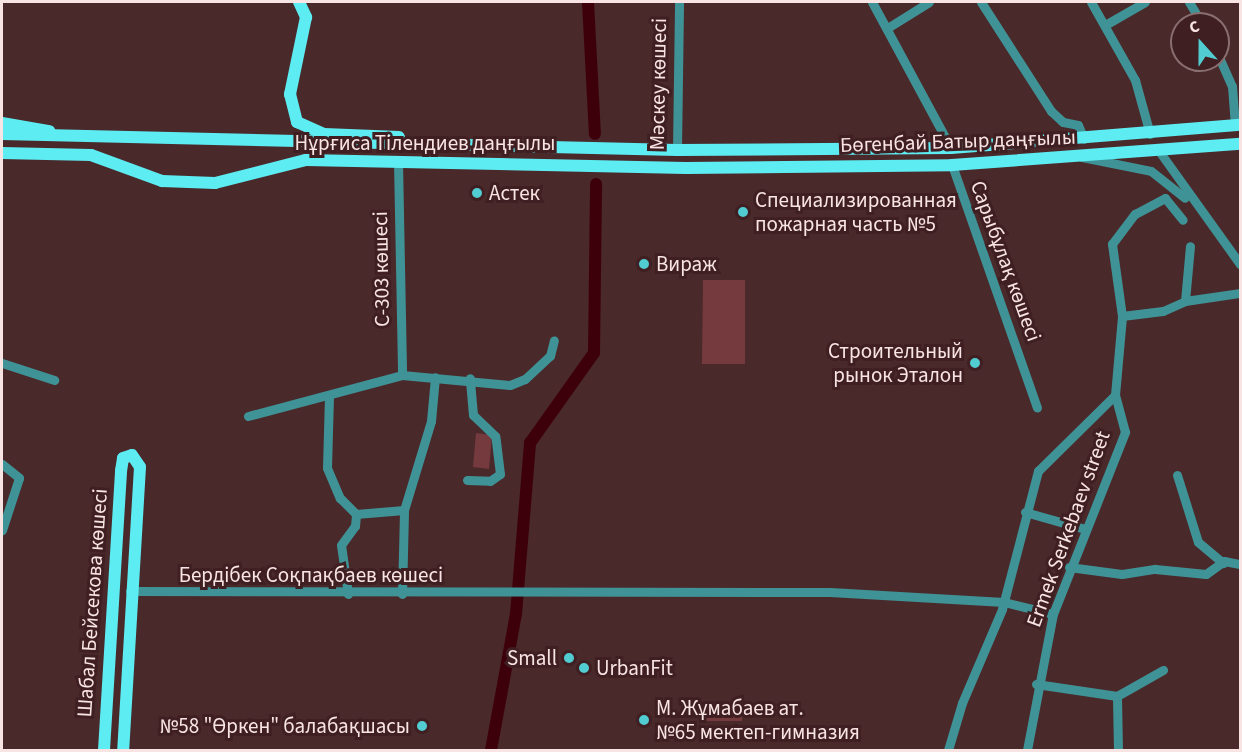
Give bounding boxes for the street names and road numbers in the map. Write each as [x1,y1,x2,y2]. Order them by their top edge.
street label: Мәскеу көшесі [644,18,672,150]
street label: Бөгенбай Батыр даңғылы [840,124,1076,158]
street label: Нұрғиса Тілендиев даңғылы [295,130,555,156]
street label: Сарыбұлақ көшесі [965,177,1047,345]
street label: С-303 көшесі [367,211,395,327]
street label: Ermek Serkebaev street [1021,428,1115,630]
street label: Шабал Бейсекова көшесі [71,488,113,718]
street label: Бердібек Соқпақбаев көшесі [179,562,443,588]

